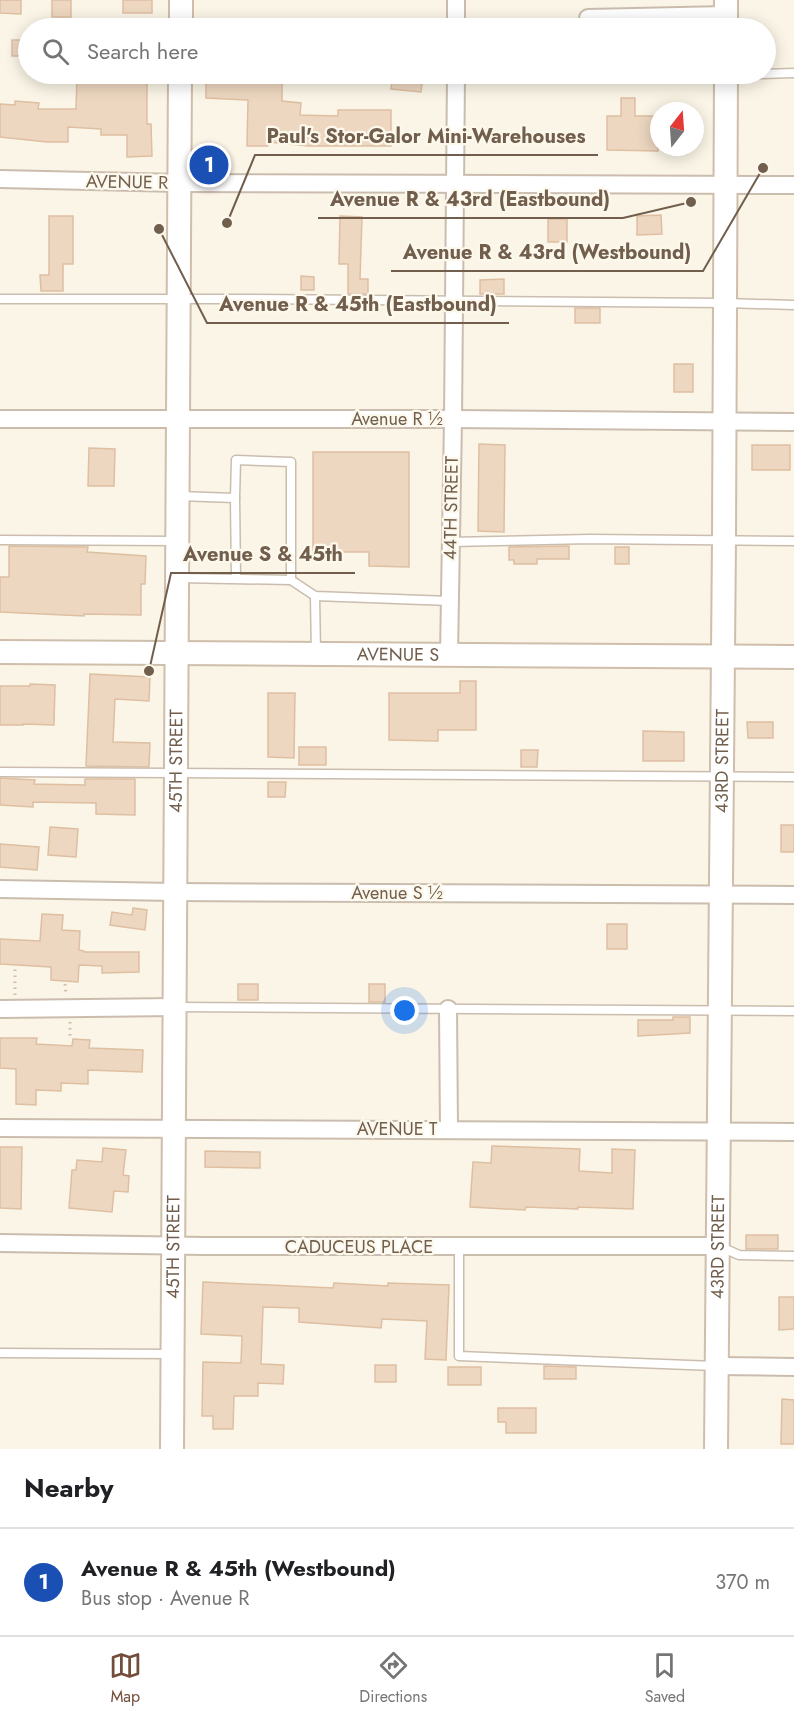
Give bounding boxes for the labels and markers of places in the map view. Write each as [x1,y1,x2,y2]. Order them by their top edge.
callout: Paul's Stor-Galor Mini-Warehouses [255,117,598,155]
pin: 1 [190,142,228,188]
callout: Avenue R & 43rd (Eastbound) [318,180,623,218]
callout: Avenue R & 43rd (Westbound) [391,233,703,271]
callout: Avenue R & 45th (Eastbound) [207,285,509,323]
callout: Avenue S & 45th [171,535,355,573]

